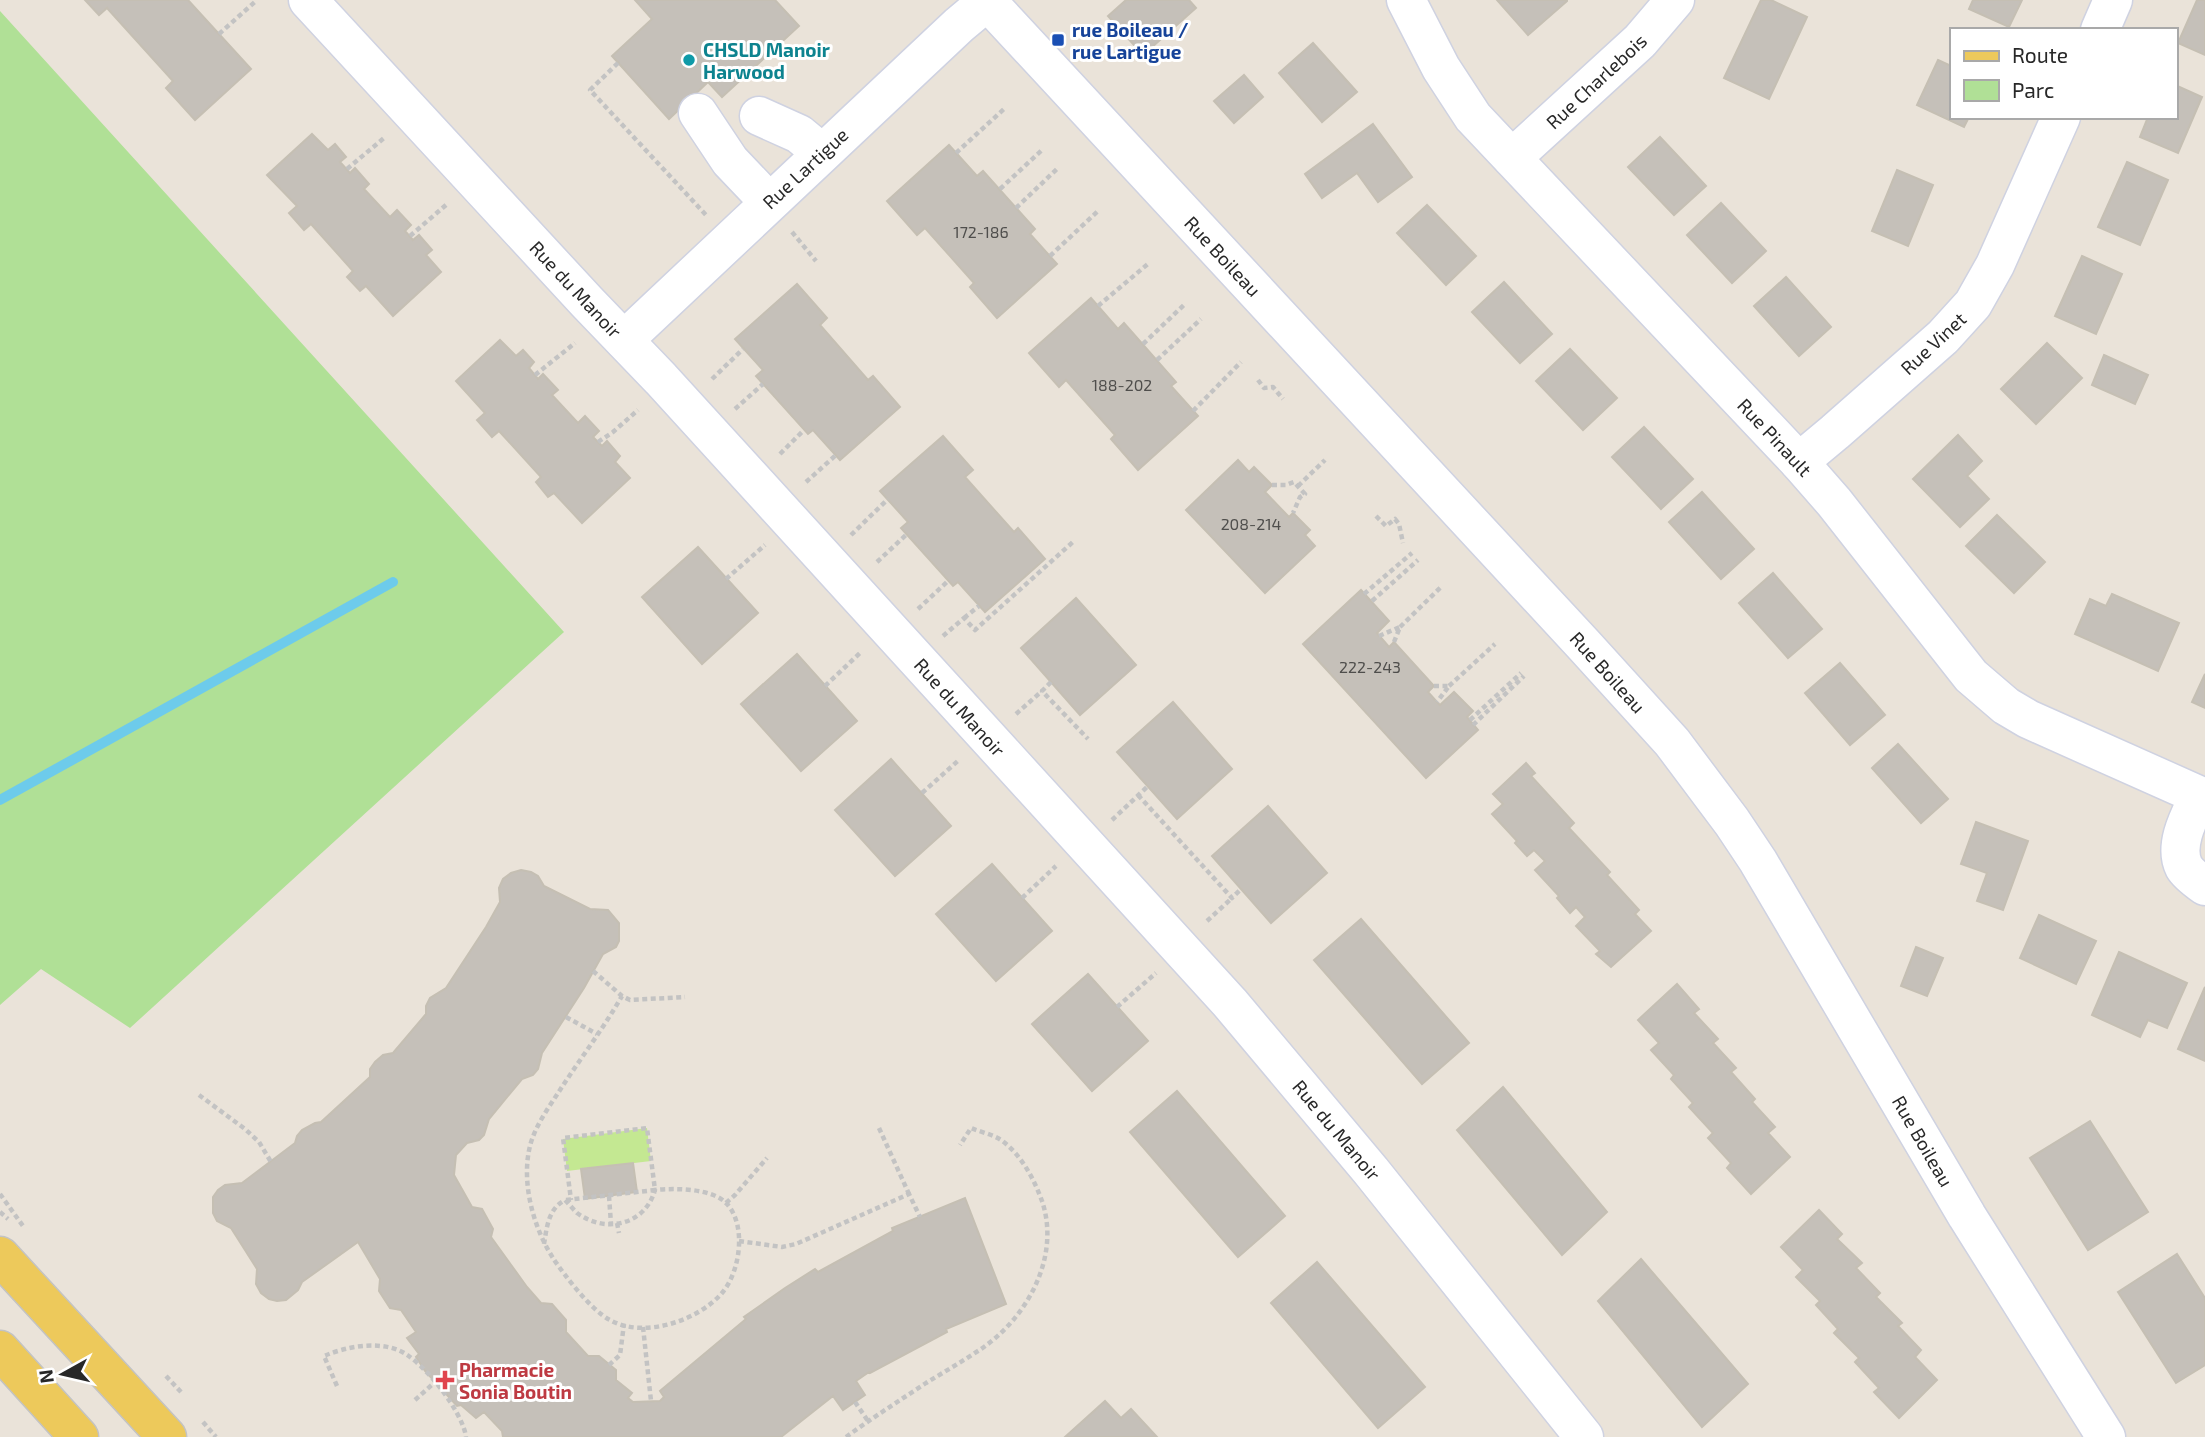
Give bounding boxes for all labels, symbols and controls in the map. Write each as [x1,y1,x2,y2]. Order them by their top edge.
place label: rue Boileau / rue Lartigue [1072,18,1189,63]
legend [1950,28,2177,119]
street label: Rue Charlebois [1541,29,1651,133]
marker: rue Boileau / rue Lartigue [1050,32,1066,48]
place label: CHSLD Manoir Harwood [703,38,830,83]
text: Route [2012,42,2068,67]
marker: CHSLD Manoir Harwood [681,52,697,68]
text: Parc [2012,77,2054,102]
street label: Rue Lartigue [758,123,852,213]
street label: Rue Boileau [1180,211,1266,301]
house number: 172-186 [953,222,1009,241]
street label: Rue du Manoir [525,236,627,343]
street label: Rue Vinet [1895,307,1971,379]
house number: 188-202 [1092,375,1152,394]
street label: Rue Pinault [1733,393,1817,481]
house number: 208-214 [1221,514,1282,533]
street label: Rue Boileau [1566,627,1650,717]
street label: Rue du Manoir [910,653,1010,761]
house number: 222-243 [1339,657,1401,676]
street label: Rue du Manoir [1288,1075,1386,1185]
street label: Rue Boileau [1888,1091,1958,1191]
north arrow [28,1339,98,1409]
place label: Pharmacie Sonia Boutin [459,1358,572,1403]
text: N [33,1368,58,1385]
marker: Pharmacie Sonia Boutin [437,1372,453,1388]

